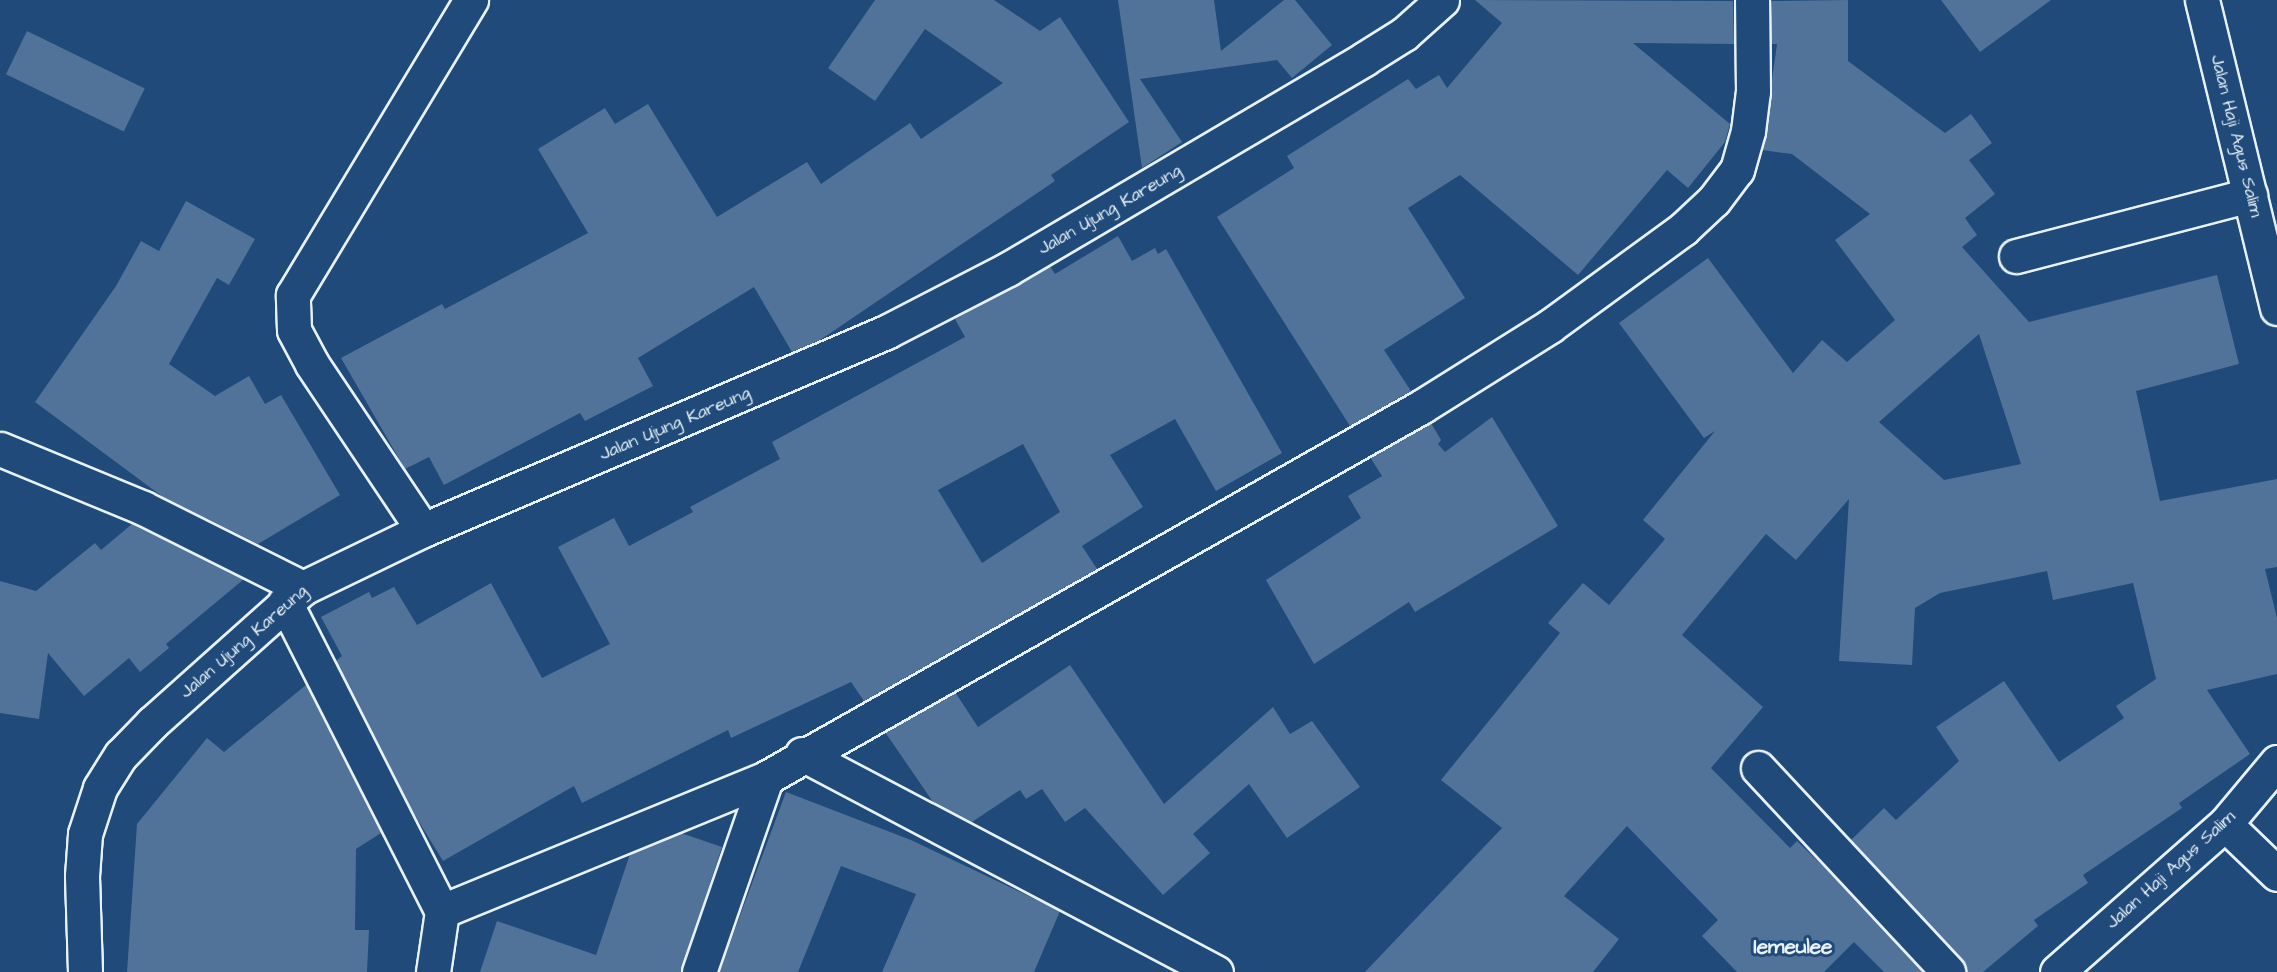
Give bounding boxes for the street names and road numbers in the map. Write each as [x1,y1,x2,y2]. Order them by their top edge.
street label: Jalan Haji Agus Salim [2205,53,2267,219]
street label: Jalan Ujung Kareung [1034,160,1186,260]
street label: Jalan Ujung Kareung [596,382,754,466]
street label: Jalan Ujung Kareung [176,581,312,703]
street label: Jalan Haji Agus Salim [2102,806,2240,934]

